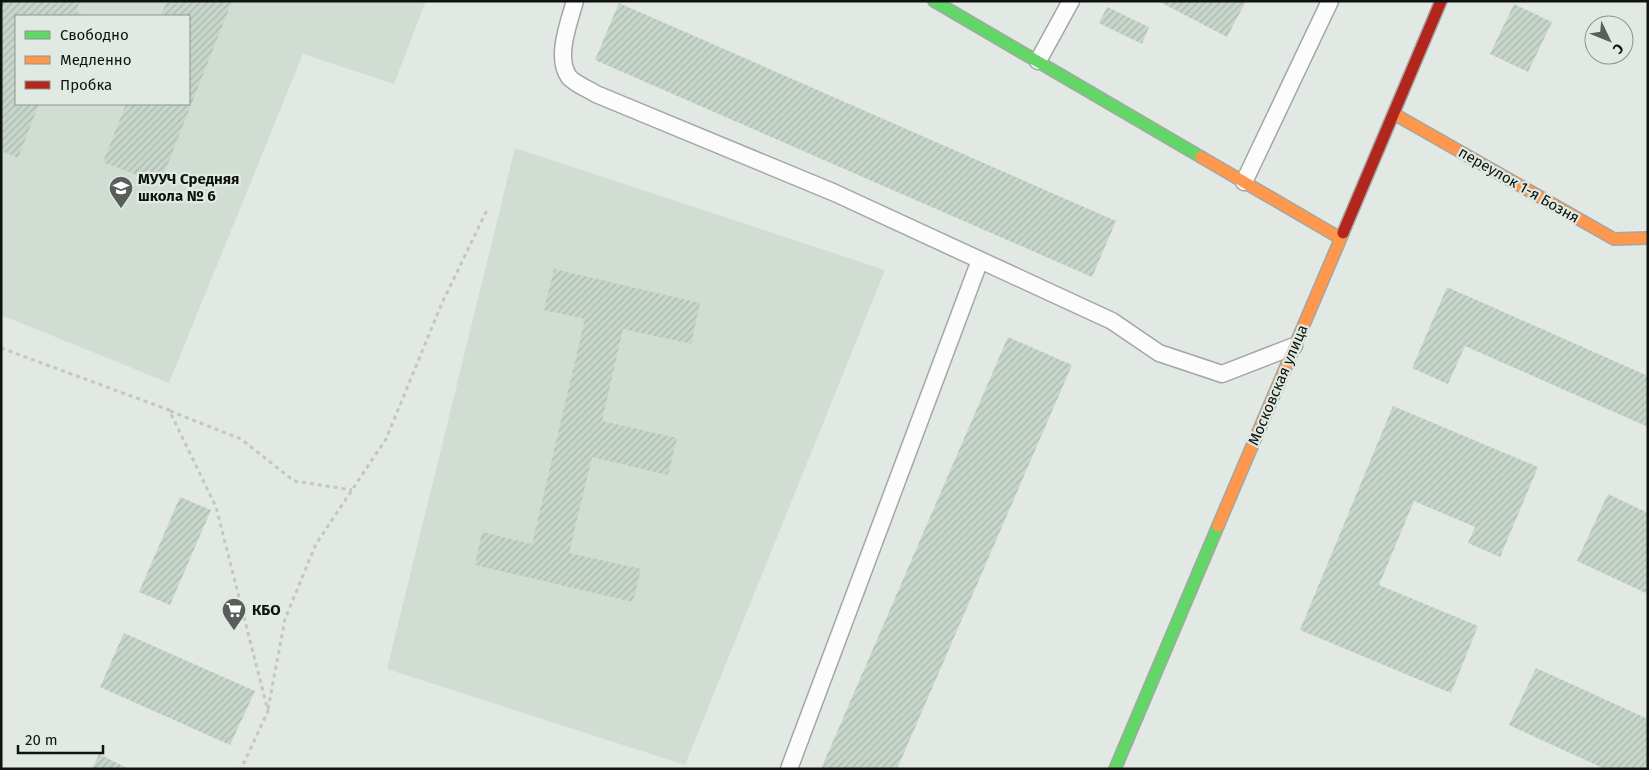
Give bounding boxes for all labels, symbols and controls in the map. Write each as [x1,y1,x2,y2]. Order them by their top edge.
legend [15,15,190,105]
north arrow [1584,15,1634,65]
text: Свободно [60,26,129,44]
text: С [1609,40,1627,57]
text: Медленно [60,51,132,69]
text: Пробка [60,76,112,94]
street label: переулок 1-я Бозня [1455,143,1583,227]
place label: МУУЧ Средняя школа № 6 [138,170,239,205]
school or university icon: МУУЧ Средняя школа № 6 [108,175,134,209]
street label: Московская улица [1244,322,1312,448]
supermarket icon: КБО [221,597,247,631]
place label: КБО [252,601,281,619]
scale bar [18,722,102,754]
text: 20 m [25,731,58,749]

